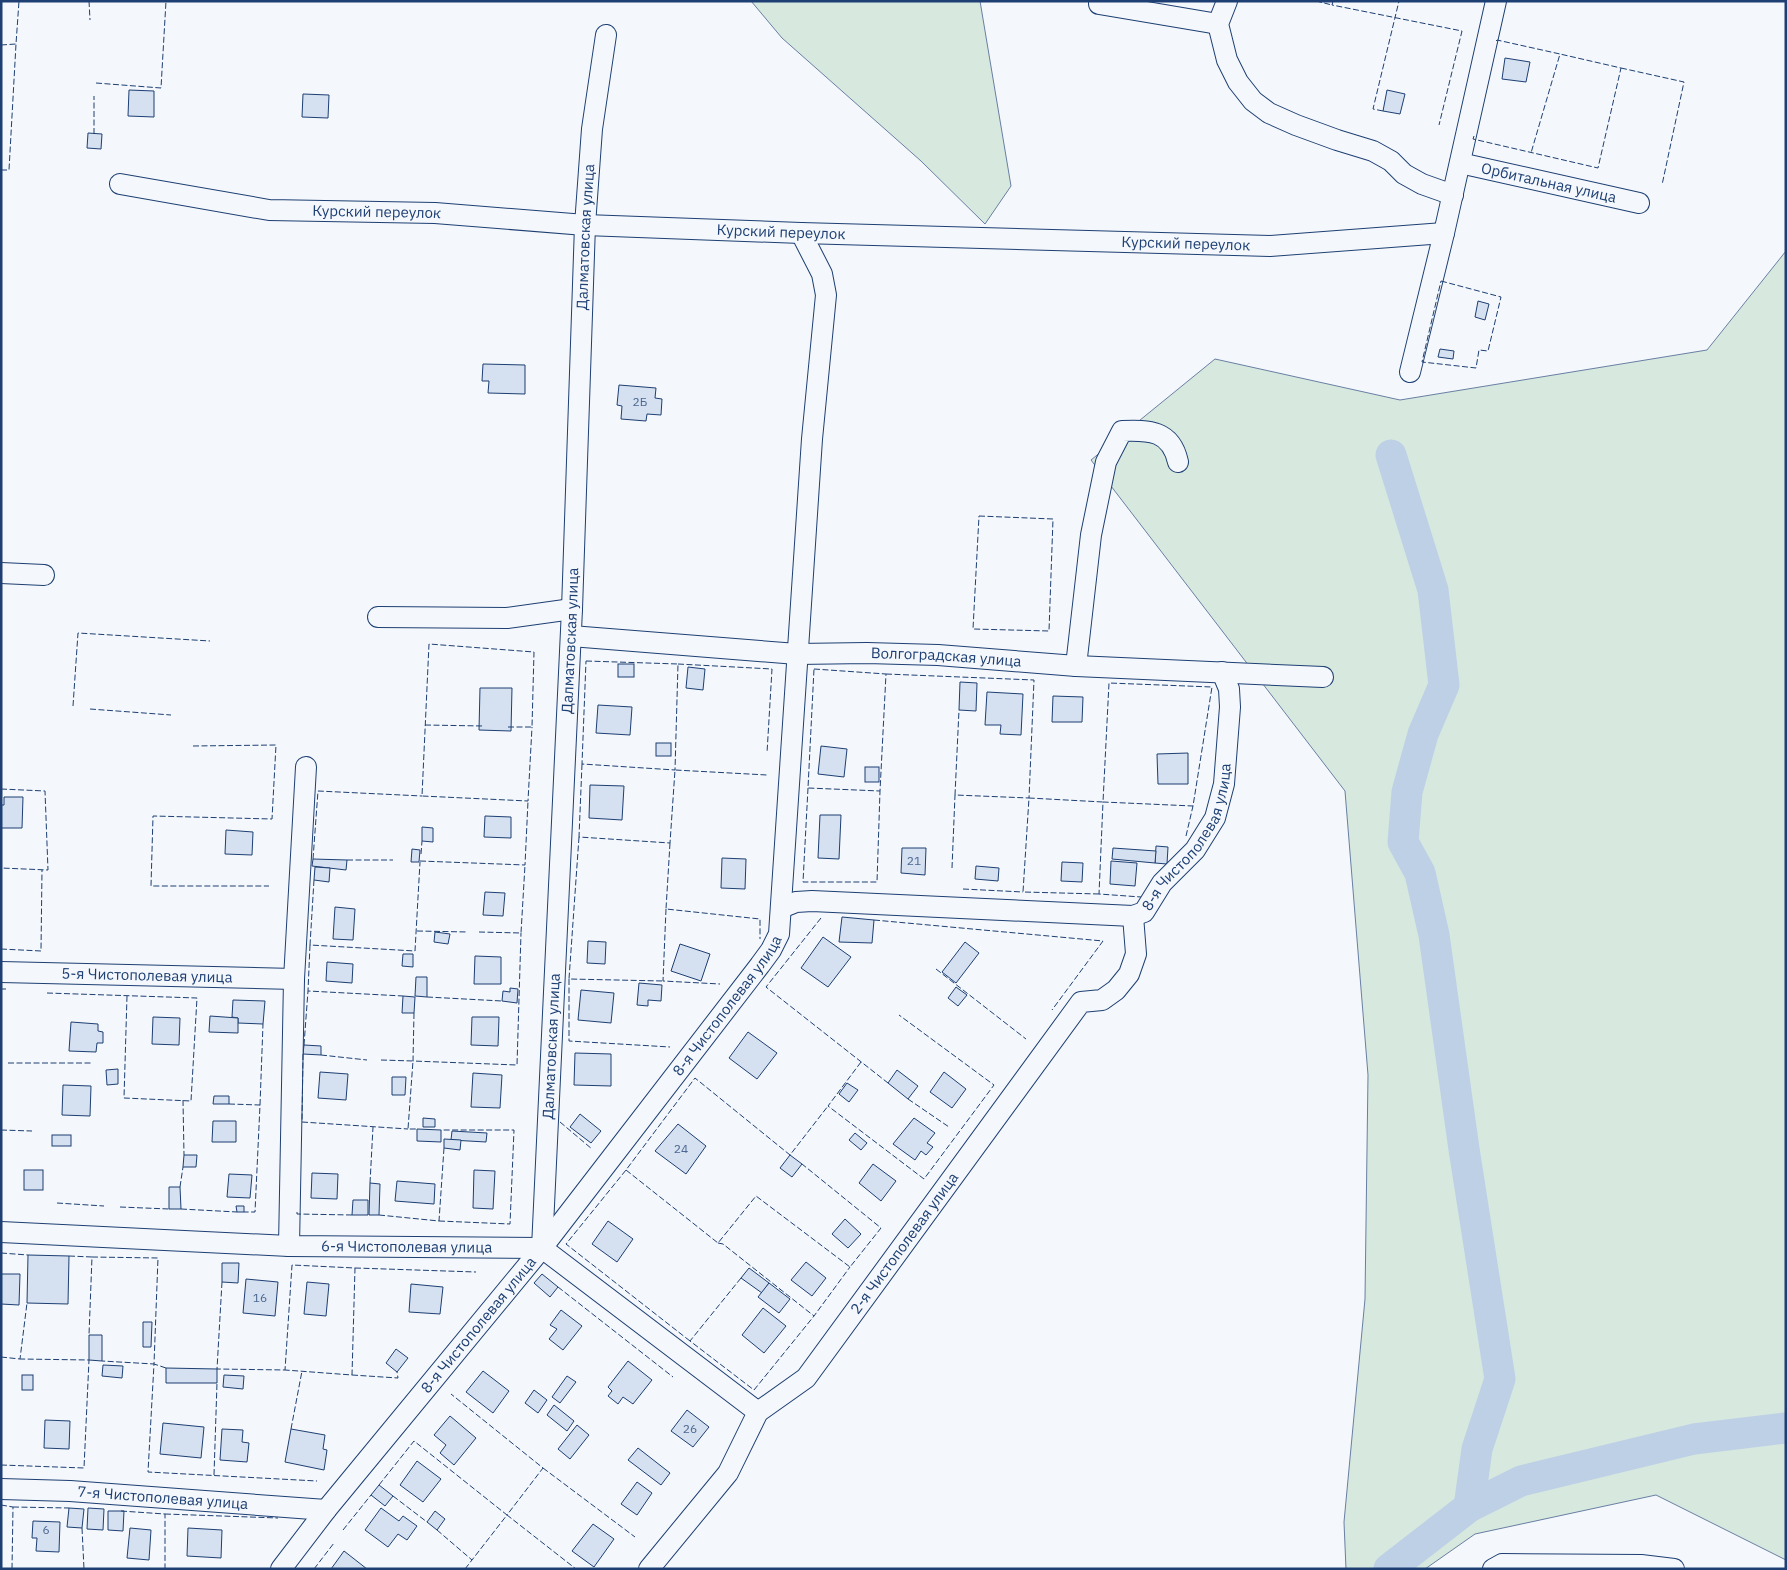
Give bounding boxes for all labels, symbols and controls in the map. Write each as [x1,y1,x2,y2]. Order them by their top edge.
street label: Орбитальная улица [1479,158,1618,207]
street label: Далматовская улица [572,163,598,310]
street label: Курский переулок [312,201,442,222]
street label: Курский переулок [716,220,846,243]
street label: Курский переулок [1121,232,1251,254]
house number: 2Б [633,394,647,409]
street label: Далматовская улица [557,567,582,714]
street label: Волгоградская улица [871,643,1022,671]
street label: 8-я Чистополевая улица [1137,763,1235,914]
house number: 21 [907,853,921,868]
street label: 8-я Чистополевая улица [668,932,786,1079]
street label: 5-я Чистополевая улица [61,963,233,987]
street label: Далматовская улица [538,973,564,1120]
house number: 24 [674,1141,688,1156]
street label: 2-я Чистополевая улица [846,1168,962,1318]
street label: 6-я Чистополевая улица [321,1236,492,1257]
street label: 8-я Чистополевая улица [416,1253,540,1397]
house number: 16 [253,1290,267,1305]
house number: 26 [683,1421,697,1436]
street label: 7-я Чистополевая улица [77,1482,249,1513]
house number: 6 [42,1522,50,1537]

